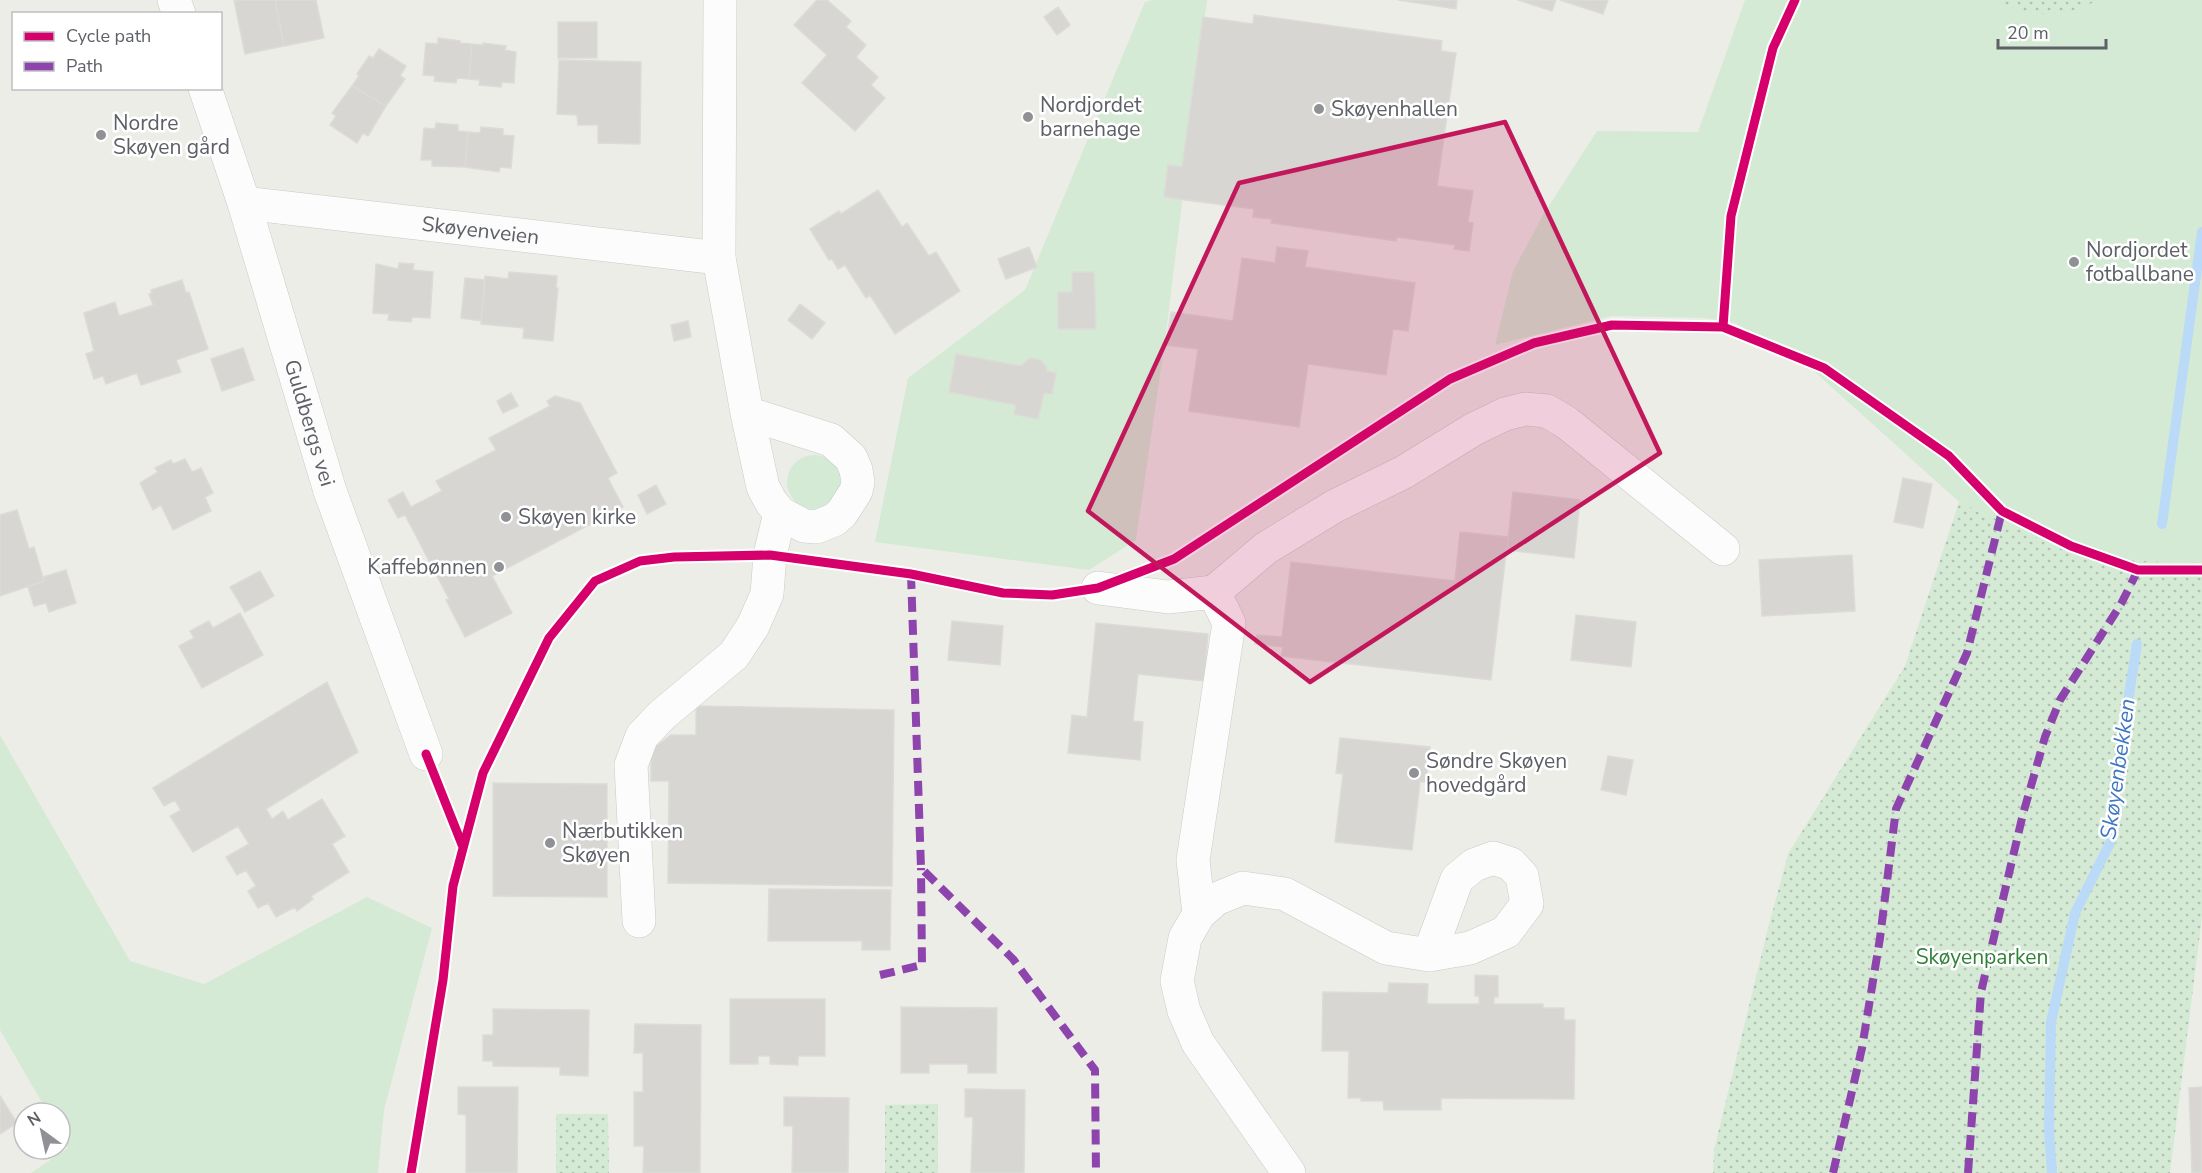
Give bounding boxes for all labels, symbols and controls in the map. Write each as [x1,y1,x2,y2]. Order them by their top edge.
legend [12,12,222,90]
scale bar [1998,12,2106,50]
text: 20 m [2007,21,2049,45]
text: Cycle path [66,24,151,48]
text: Path [66,54,103,78]
place label: Nordjordet barnehage [1040,91,1142,143]
place label: Skøyenhallen [1331,95,1458,123]
marker: Skøyenhallen [1312,102,1326,116]
place label: Nordre Skøyen gård [113,109,230,161]
marker: Nordjordet barnehage [1021,110,1035,124]
marker: Nordre Skøyen gård [94,128,108,142]
street label: Skøyenveien [420,210,541,251]
place label: Nordjordet fotballbane [2086,236,2194,288]
marker: Nordjordet fotballbane [2067,255,2081,269]
street label: Guldbergs vei [278,356,342,490]
place label: Skøyen kirke [518,503,636,531]
marker: Skøyen kirke [499,510,513,524]
place label: Kaffebønnen [367,553,487,581]
marker: Kaffebønnen [492,560,506,574]
water label: Skøyenbekken [2093,697,2143,841]
place label: Søndre Skøyen hovedgård [1426,747,1567,799]
marker: Søndre Skøyen hovedgård [1407,766,1421,780]
place label: Nærbutikken Skøyen [562,817,683,869]
marker: Nærbutikken Skøyen [543,836,557,850]
park label: Skøyenparken [1916,943,2048,971]
north arrow [12,1101,72,1161]
text: N [23,1107,45,1132]

